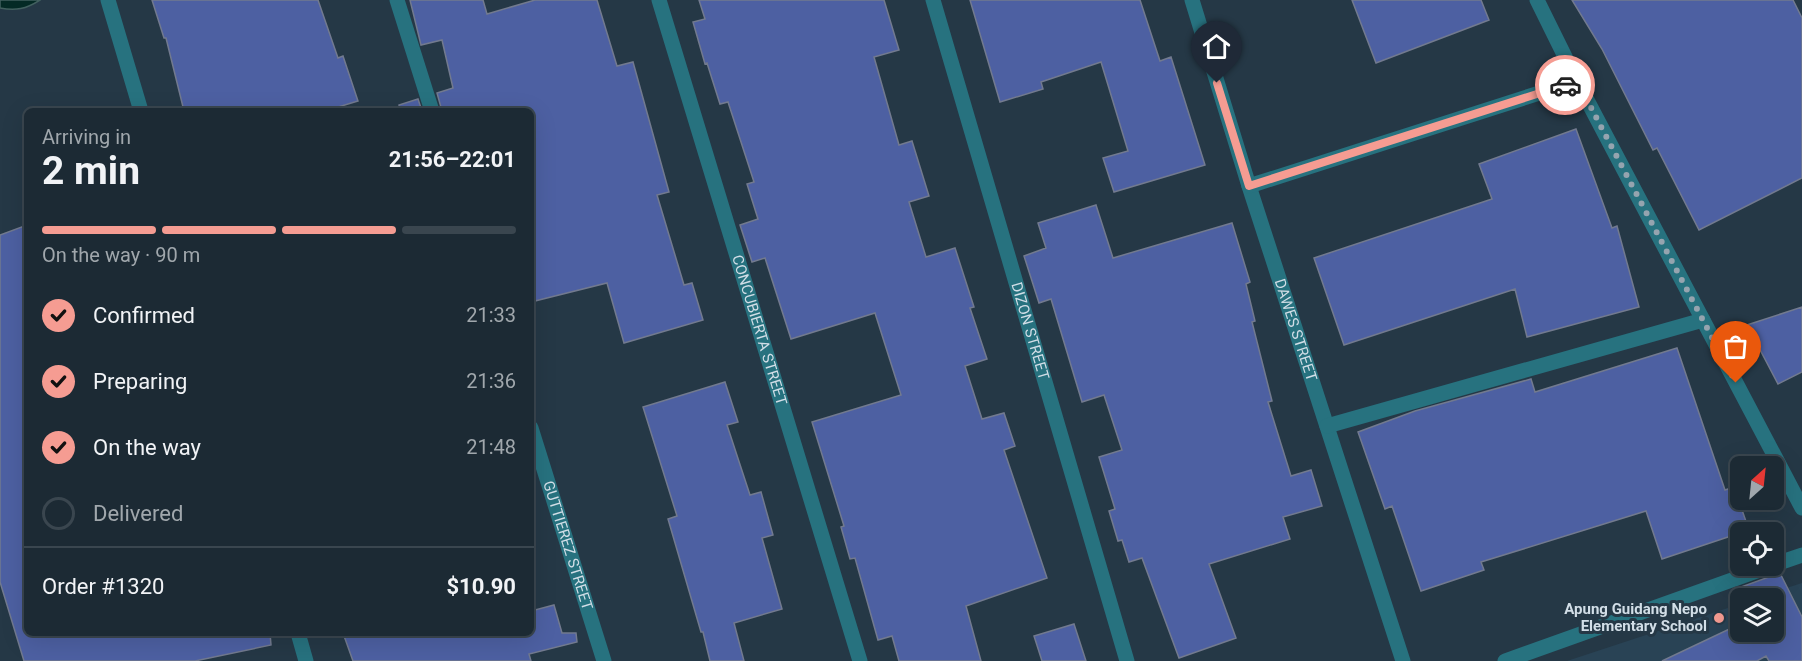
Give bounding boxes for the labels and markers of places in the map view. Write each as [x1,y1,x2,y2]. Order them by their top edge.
pin [1191,21,1242,83]
pin [1710,321,1761,383]
place label: Apung Guidang Nepo Elementary School [1564,600,1707,635]
marker: Apung Guidang Nepo Elementary School [1712,611,1726,625]

